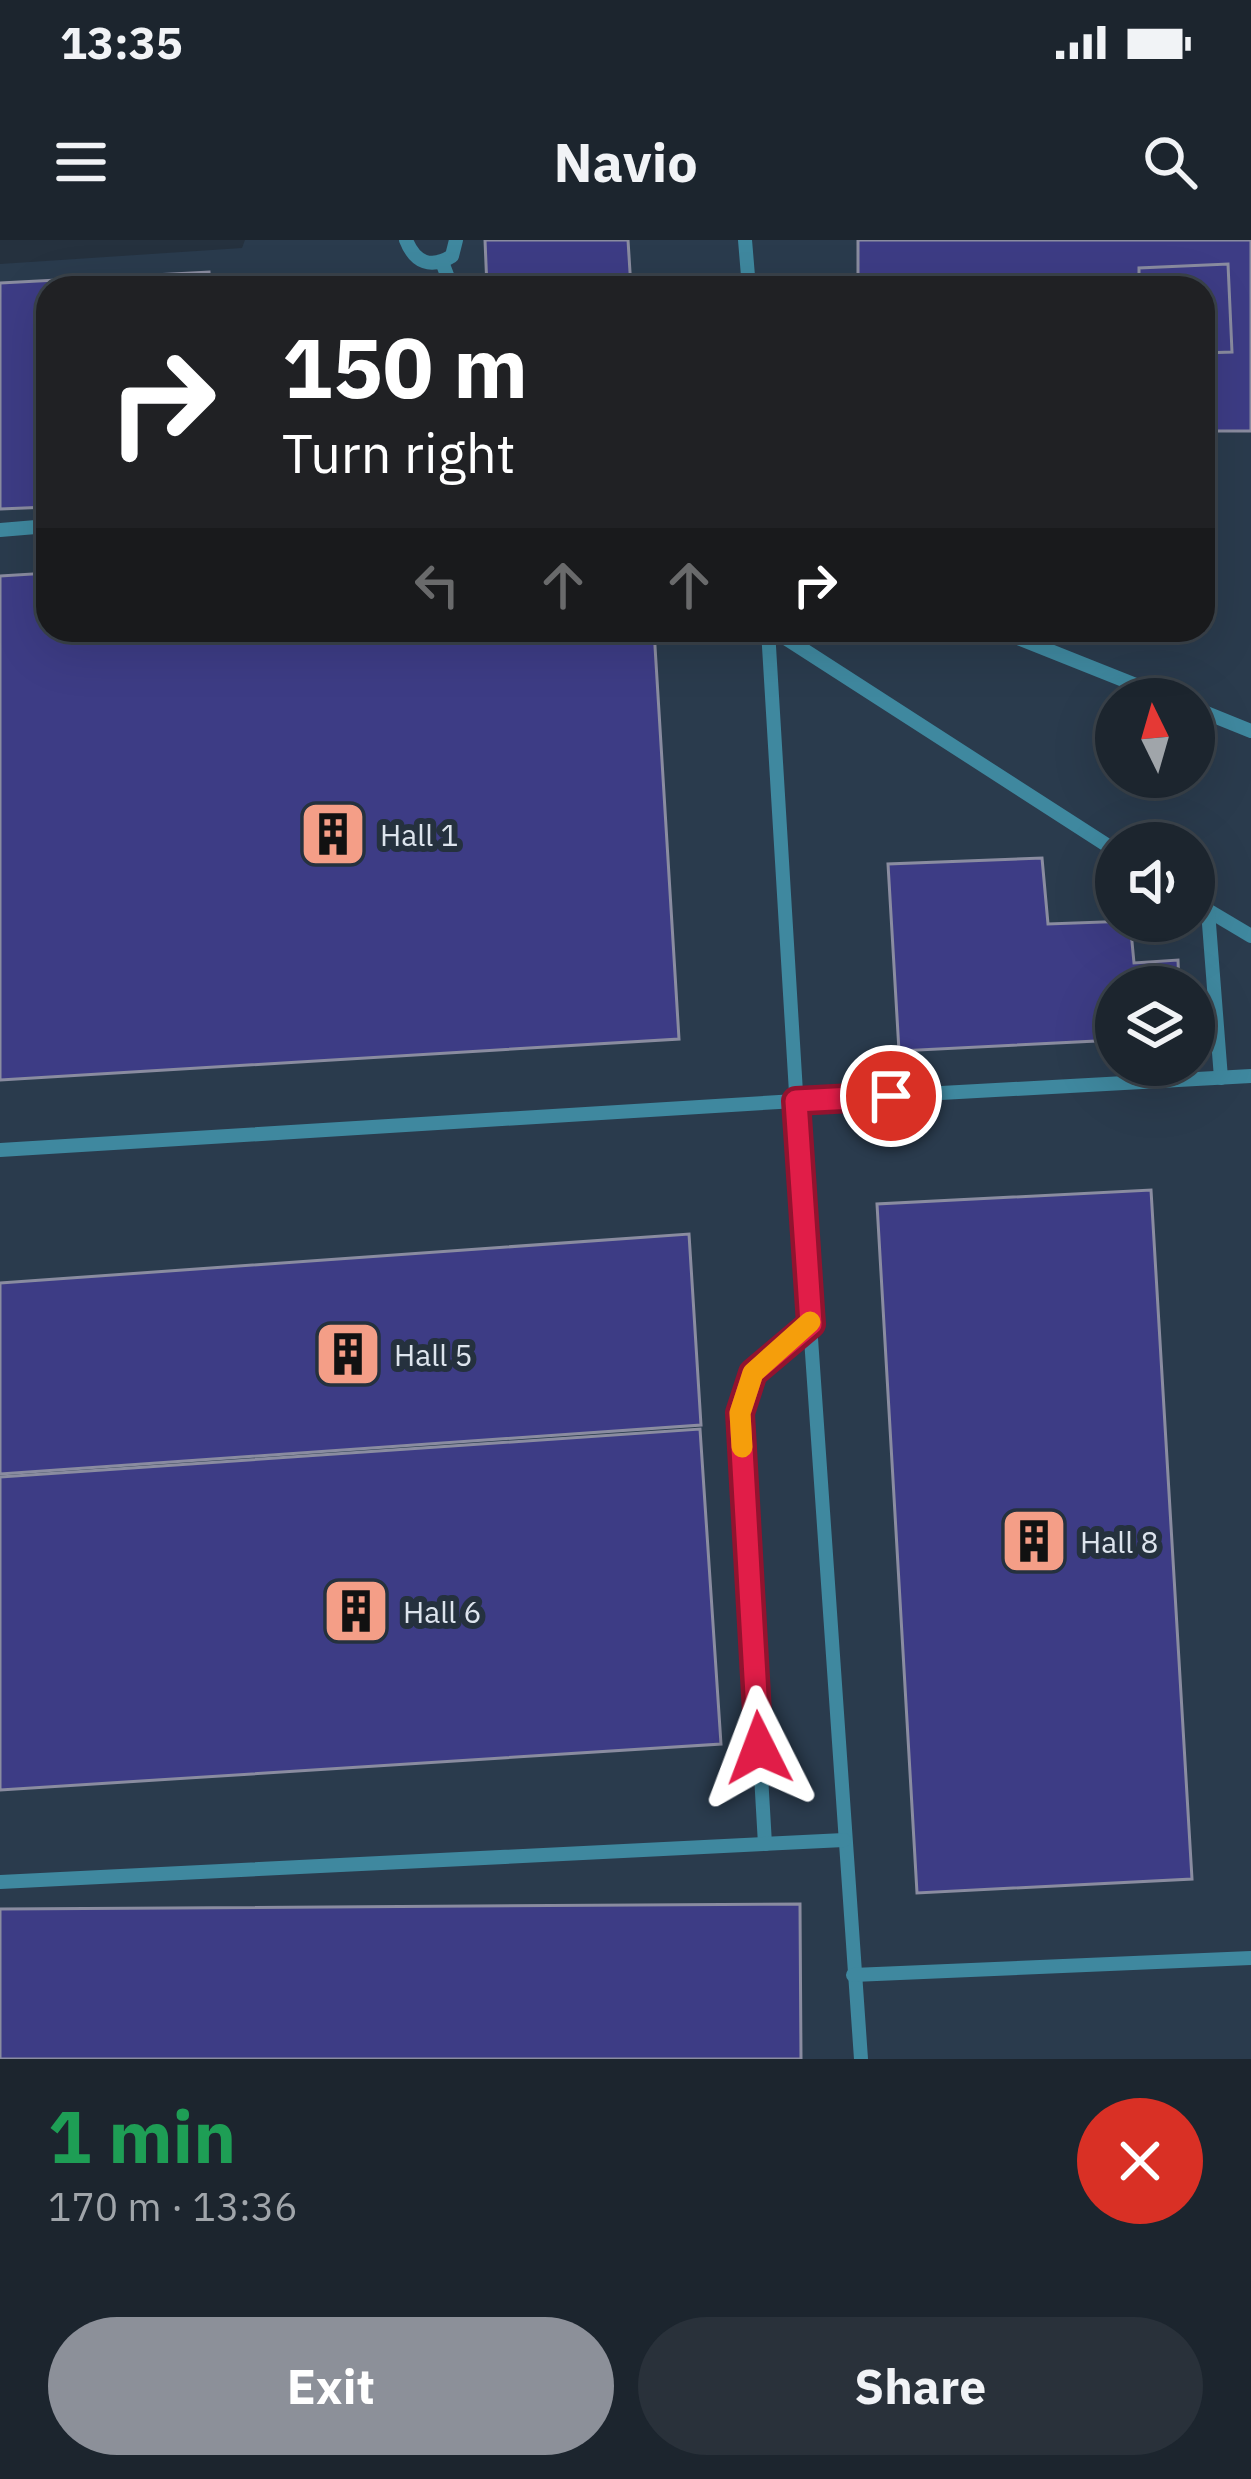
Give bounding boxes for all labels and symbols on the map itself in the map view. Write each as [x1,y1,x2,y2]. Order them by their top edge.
north arrow [1095,678,1215,798]
building icon: Hall 1 [298,799,368,869]
place label: Hall 1 [380,815,458,854]
pin [840,1045,942,1147]
building icon: Hall 5 [313,1319,383,1389]
place label: Hall 5 [394,1335,472,1374]
building icon: Hall 8 [999,1506,1069,1576]
place label: Hall 8 [1080,1522,1158,1561]
building icon: Hall 6 [321,1576,391,1646]
place label: Hall 6 [403,1592,481,1631]
position arrow [696,1685,822,1811]

